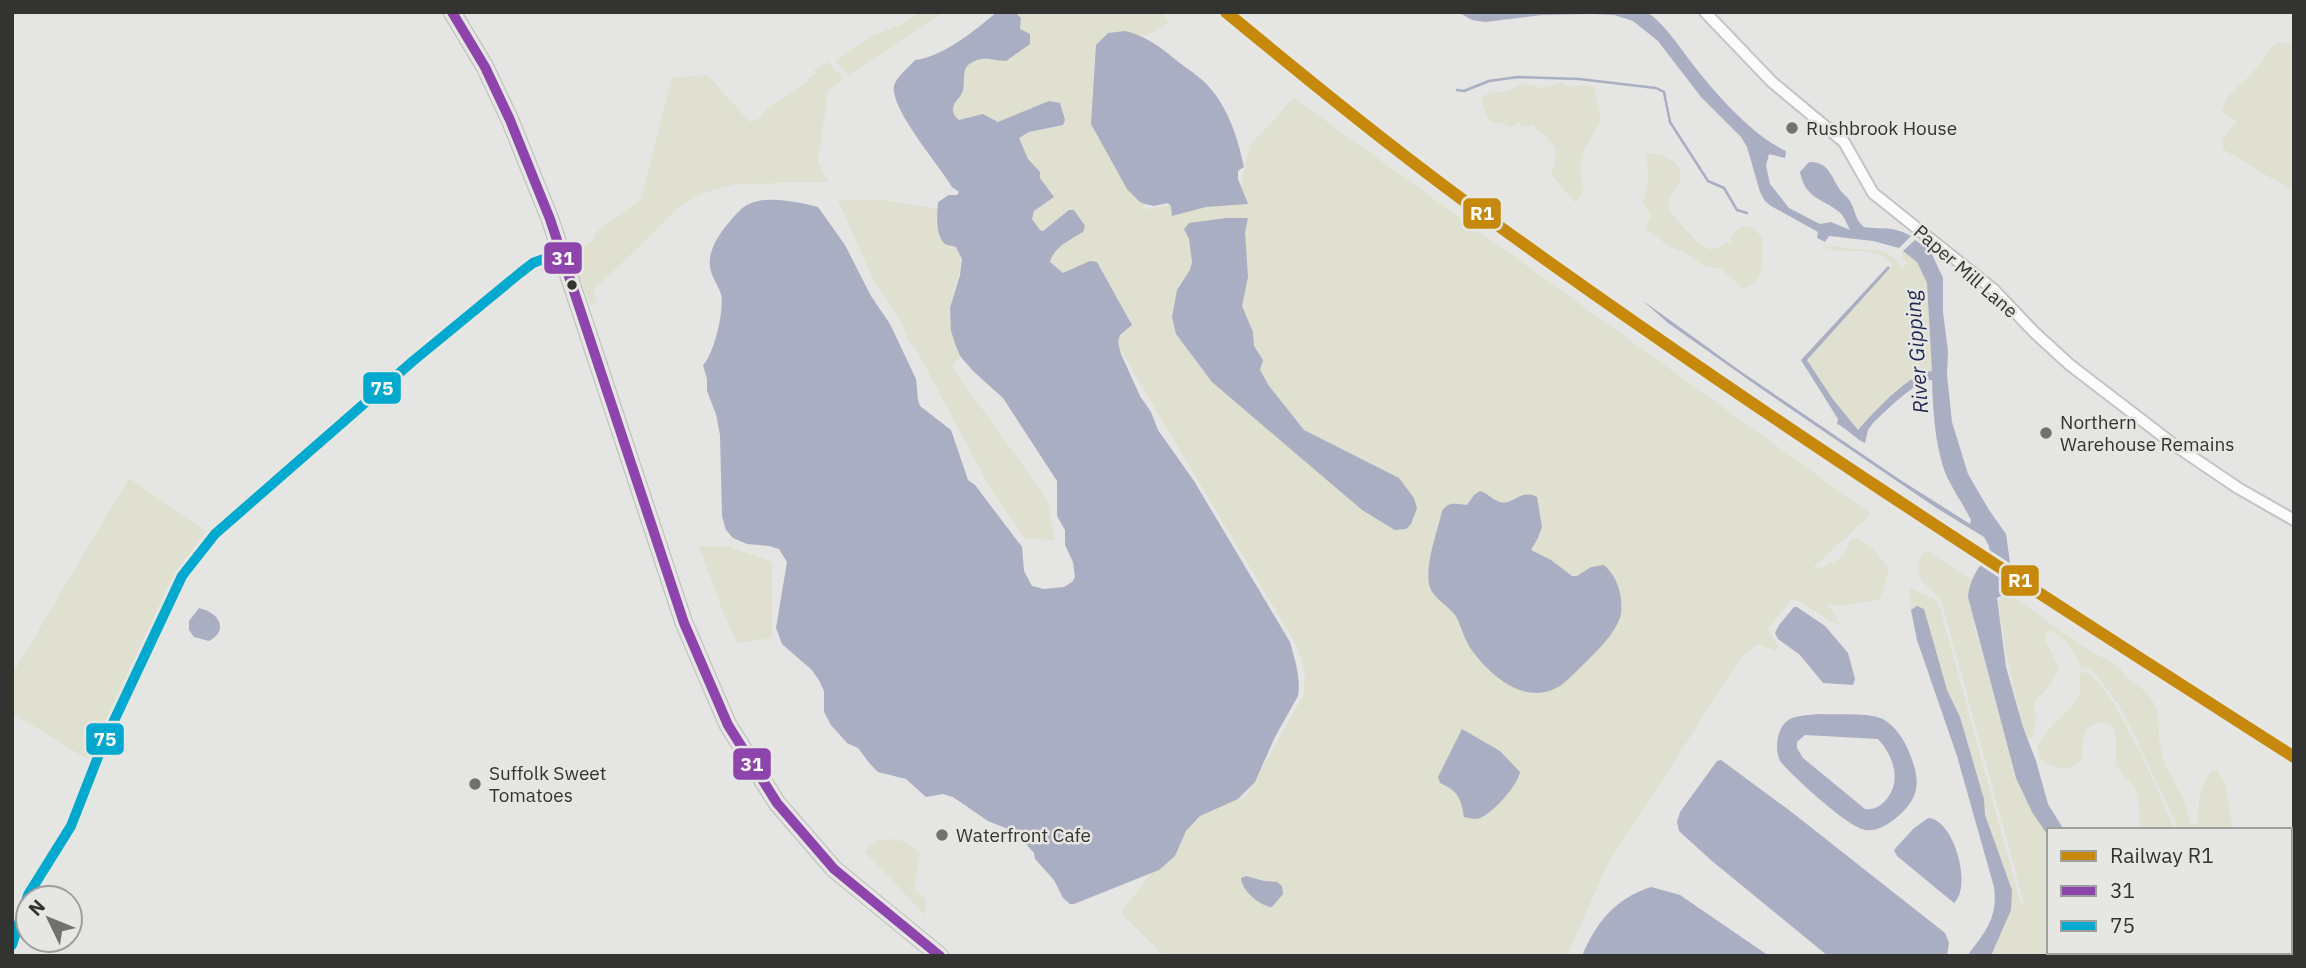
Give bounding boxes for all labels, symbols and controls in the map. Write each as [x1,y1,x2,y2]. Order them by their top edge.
place label: Rushbrook House [1806,116,1957,140]
marker: Rushbrook House [1784,120,1800,136]
line badge: R1 [1462,197,1502,230]
text: R1 [1470,201,1495,225]
street label: Paper Mill Lane [1909,219,2023,323]
line badge: 31 [543,241,583,275]
text: 31 [552,246,575,270]
unlabelled marker [565,278,579,292]
water label: River Gipping [1898,288,1934,415]
line badge: 75 [362,371,402,405]
text: 75 [371,376,393,400]
place label: Northern Warehouse Remains [2060,410,2234,456]
marker: Northern Warehouse Remains [2038,425,2054,441]
line badge: R1 [2000,564,2040,597]
text: R1 [2008,568,2033,592]
line badge: 75 [85,722,125,756]
text: 75 [94,727,116,751]
line badge: 31 [732,747,772,781]
text: 31 [741,752,764,776]
place label: Suffolk Sweet Tomatoes [489,761,606,807]
marker: Suffolk Sweet Tomatoes [467,776,483,792]
place label: Waterfront Cafe [956,823,1091,847]
marker: Waterfront Cafe [934,827,950,843]
legend [2047,828,2292,954]
text: Railway R1 [2110,841,2214,869]
text: 31 [2110,876,2135,904]
north arrow [14,884,84,954]
text: N [23,894,50,921]
text: 75 [2110,911,2135,939]

